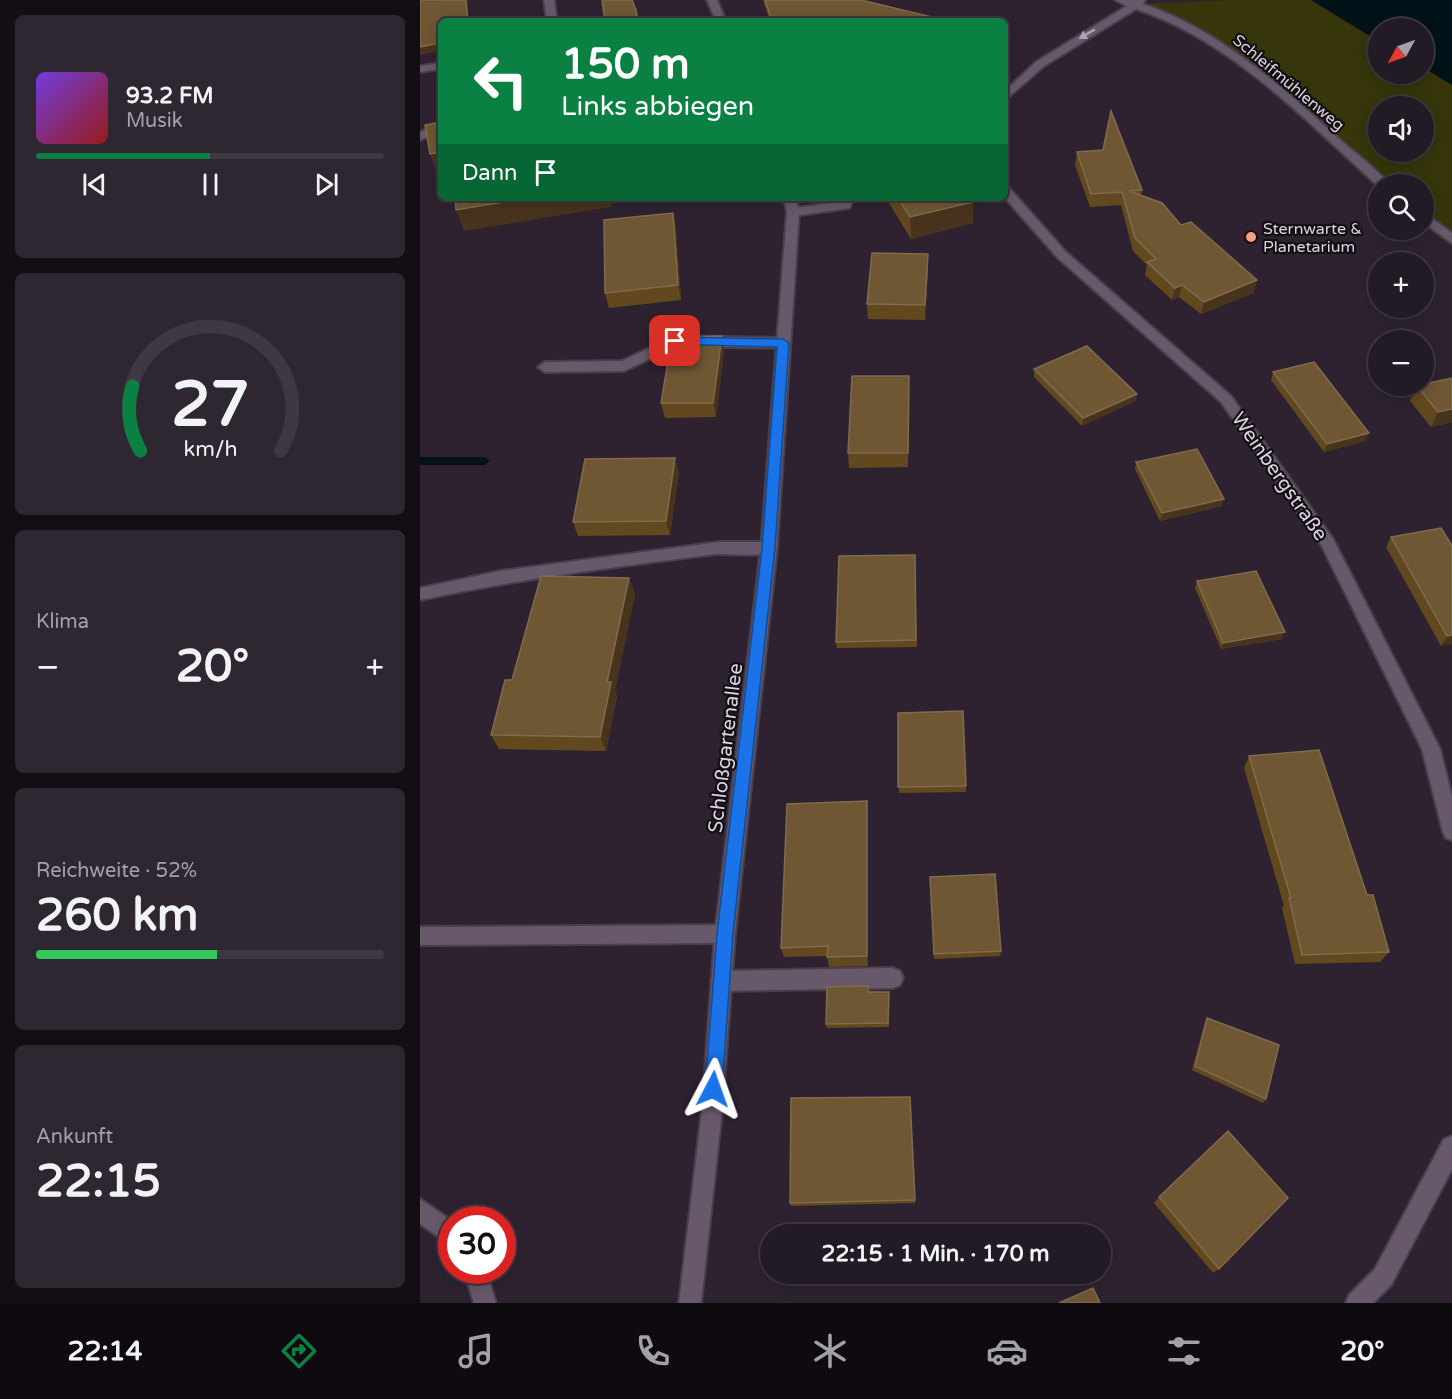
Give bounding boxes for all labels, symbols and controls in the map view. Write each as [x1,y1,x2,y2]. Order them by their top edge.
north arrow [1368,18,1434,84]
map controls [1368,18,1434,396]
one-way arrow [1079,28,1095,39]
street label: Schleifmühlenweg [1228,30,1348,135]
text: 150 m [561,39,690,90]
icon: left [462,42,540,120]
text: 93.2 FM [126,83,214,109]
text: Links abbiegen [561,90,754,123]
button: sound [1368,96,1434,162]
text: Musik [126,109,183,133]
icon: arrive [529,156,562,189]
text: Dann [462,160,517,186]
icon: previous [78,168,111,201]
icon: pause [194,168,227,201]
icon: next [310,168,343,201]
button: search [1368,174,1434,240]
place label: Sternwarte & Planetarium [1263,219,1362,257]
marker: Sternwarte & Planetarium [1244,230,1258,244]
button: + [1368,252,1434,318]
pin [649,315,700,366]
icon: arrive [658,324,691,357]
button: − [1368,330,1434,396]
text: 27 [171,368,249,443]
street label: Weinbergstraße [1226,408,1332,545]
text: km/h [183,436,237,462]
text: Klima [36,610,89,634]
text: 20° [176,640,249,694]
text: − [36,648,60,687]
text: + [365,648,384,687]
street label: Schloßgartenallee [704,662,748,834]
text: Reichweite · 52% [36,859,197,883]
text: 260 km [36,889,198,943]
position arrow [681,1057,745,1121]
text: Ankunft [36,1125,113,1149]
text: 22:15 [36,1155,161,1209]
speed limit sign: 30 [438,1206,516,1284]
text: 22:15 · 1 Min. · 170 m [822,1241,1049,1267]
icon: directions [278,1330,320,1372]
icon: music [455,1330,497,1372]
icon: phone [632,1330,674,1372]
icon: climate [809,1330,851,1372]
icon: car [986,1330,1028,1372]
icon: filters [1163,1330,1205,1372]
text: 22:14 [68,1335,142,1368]
text: 20° [1340,1335,1384,1368]

